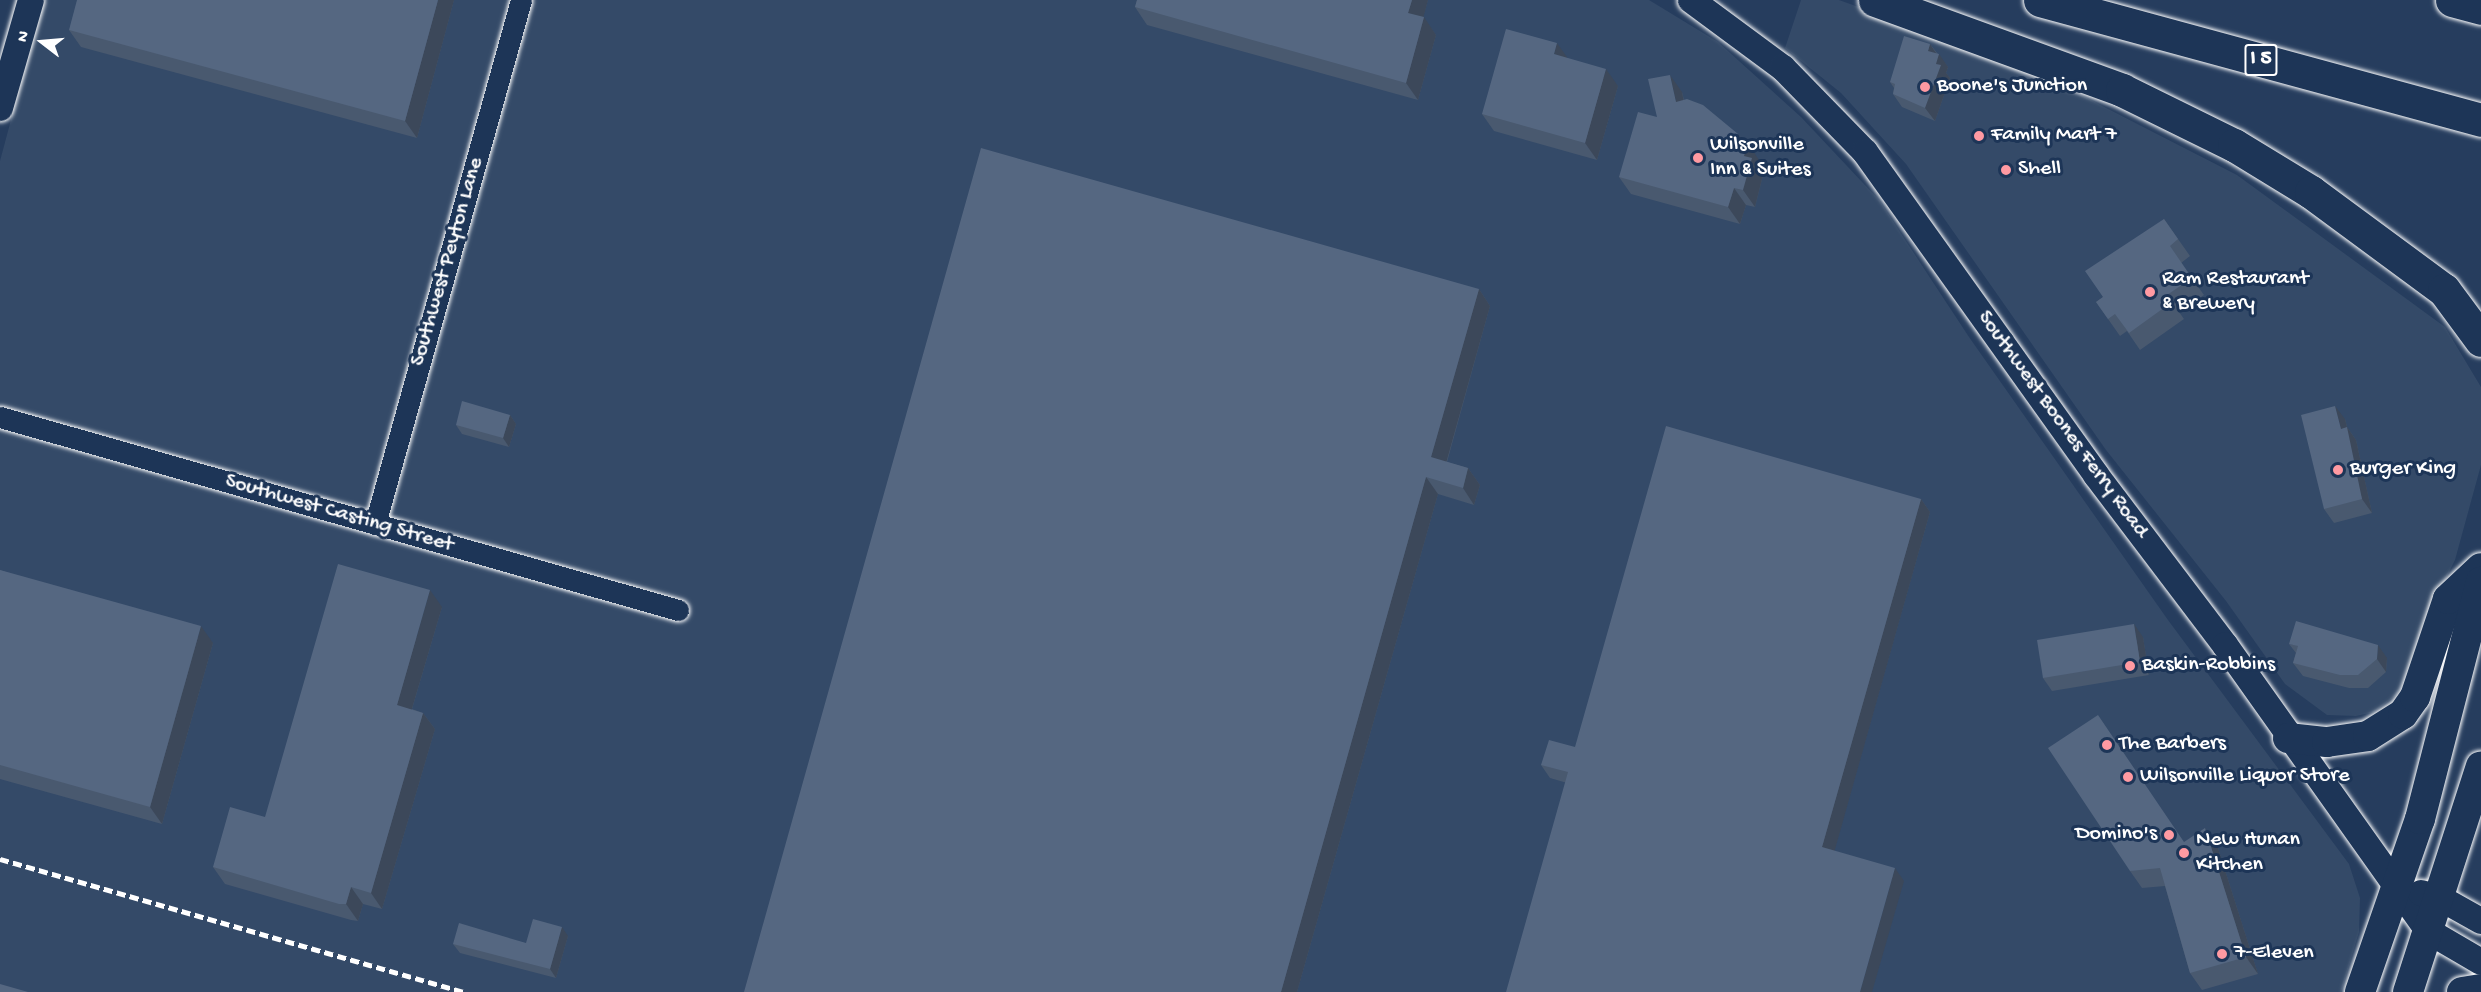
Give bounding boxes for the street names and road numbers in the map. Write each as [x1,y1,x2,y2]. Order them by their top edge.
road number: I 5 [2243,42,2279,78]
street label: Southwest Peyton Lane [406,155,490,369]
street label: Southwest Boones Ferry Road [1971,306,2153,544]
street label: Southwest Casting Street [222,469,456,559]

